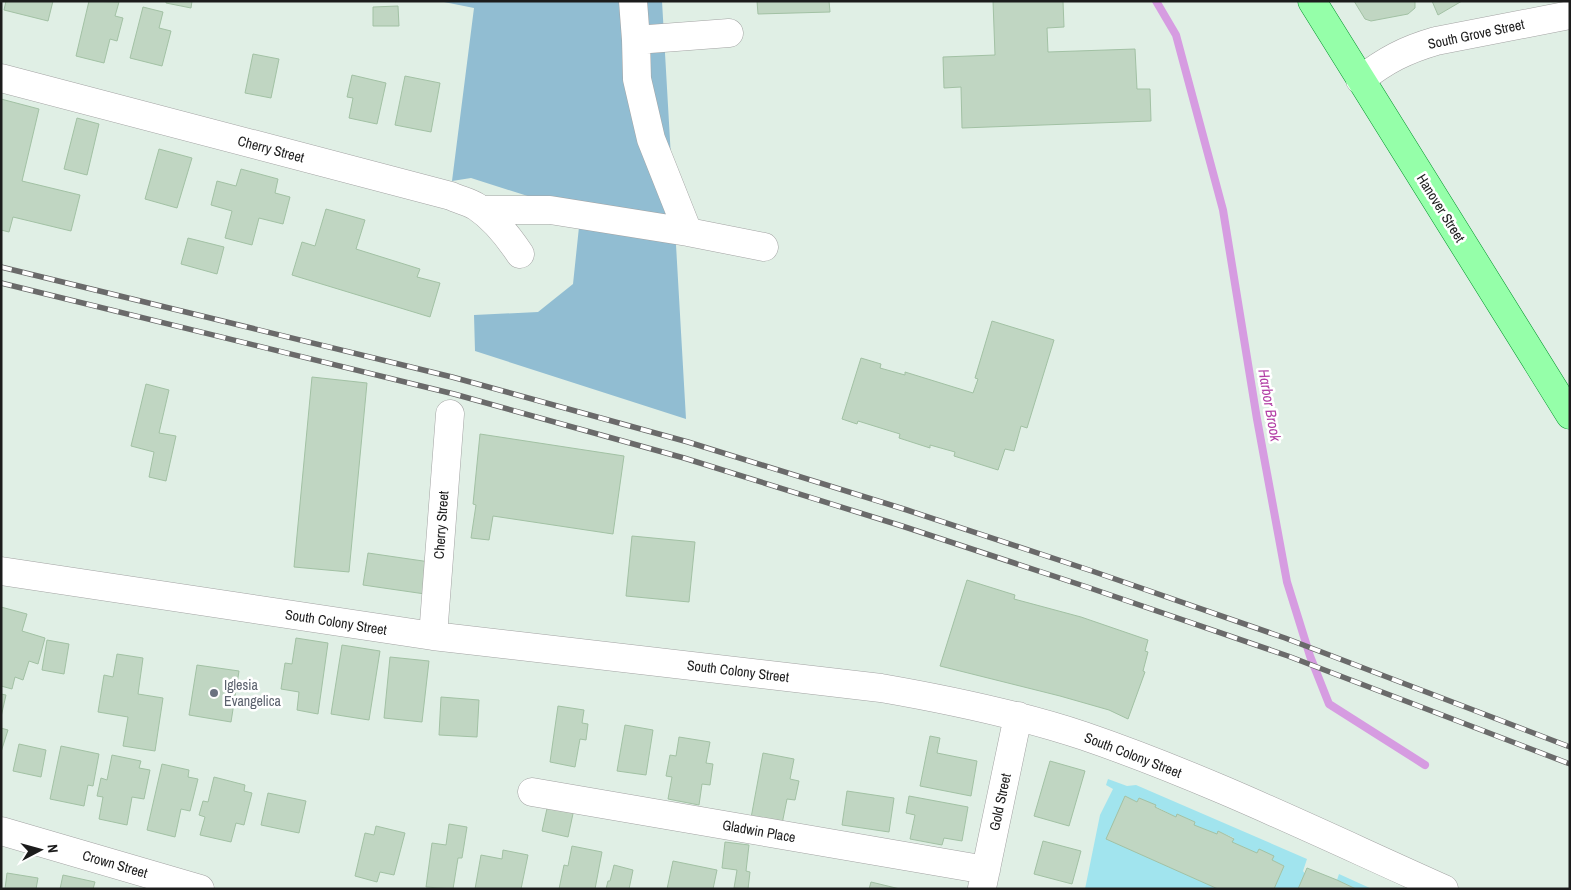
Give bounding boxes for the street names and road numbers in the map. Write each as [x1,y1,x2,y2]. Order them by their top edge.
street label: South Grove Street [1426,15,1526,53]
street label: Cherry Street [236,131,306,167]
street label: Hanover Street [1413,170,1469,246]
street label: Cherry Street [430,490,452,560]
street label: South Colony Street [284,605,388,639]
street label: South Colony Street [686,656,790,686]
street label: South Colony Street [1082,728,1184,782]
street label: Gold Street [985,772,1015,832]
street label: Gladwin Place [721,816,797,846]
street label: Crown Street [80,846,150,882]

